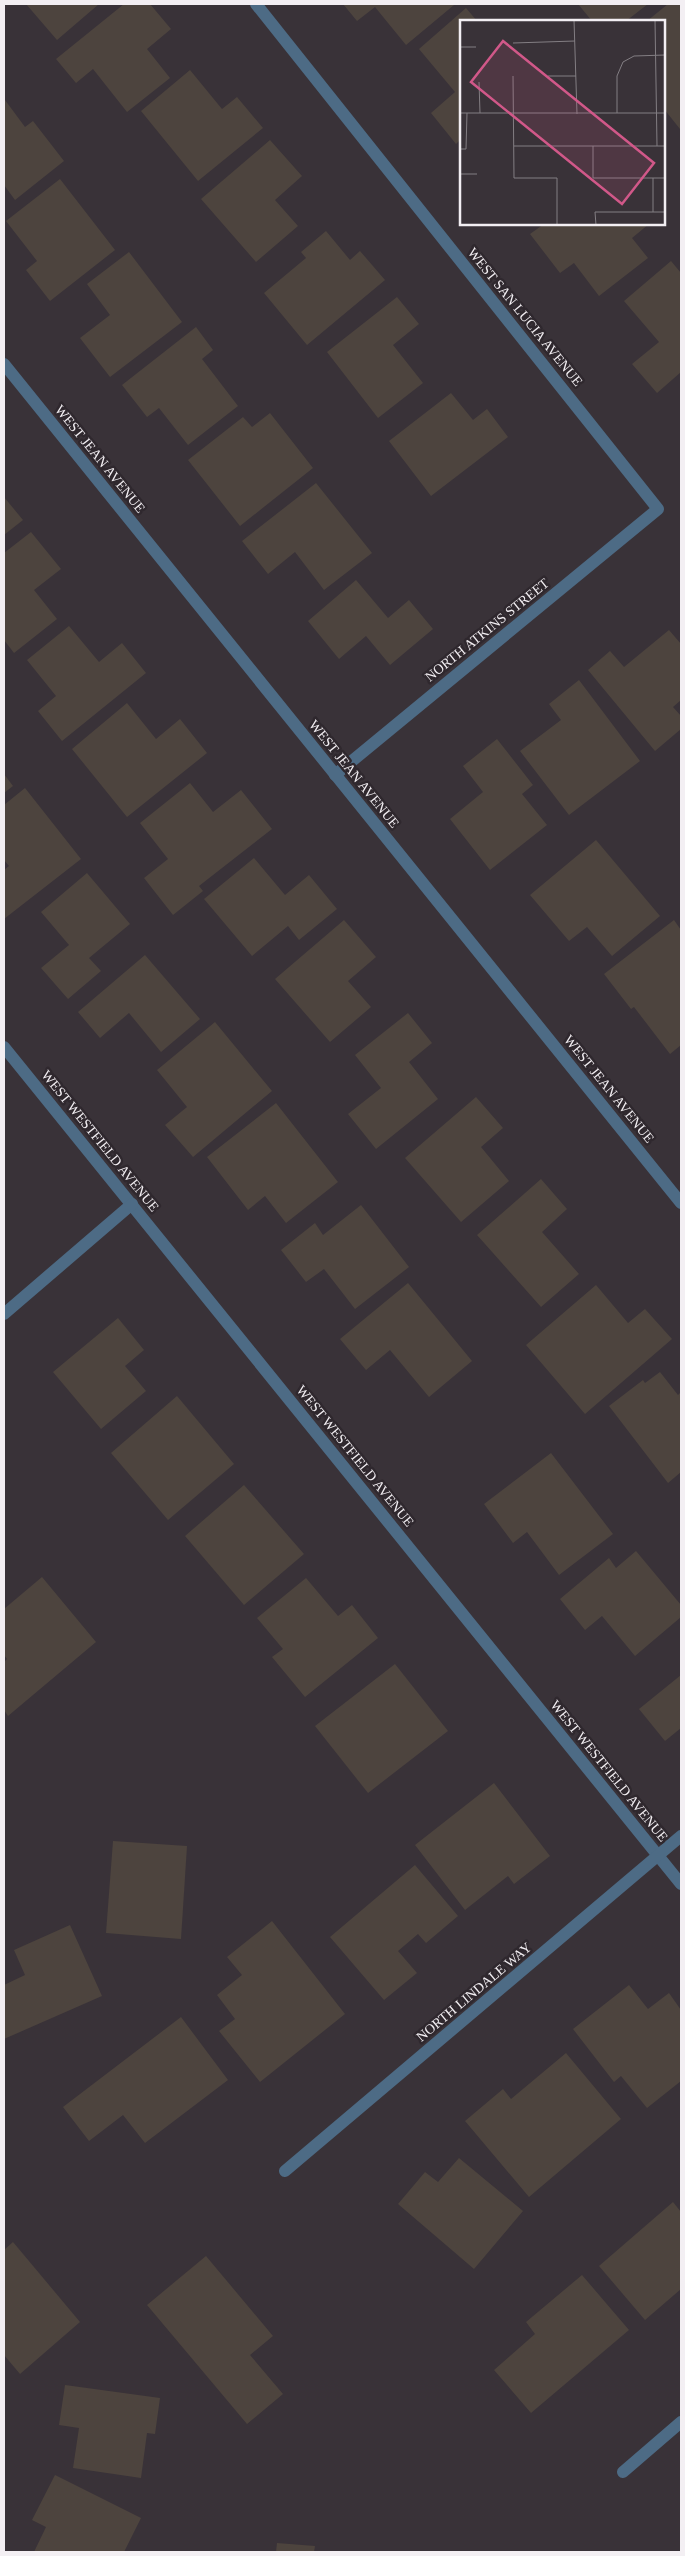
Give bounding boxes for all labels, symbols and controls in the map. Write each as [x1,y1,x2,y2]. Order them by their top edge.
inset map [460,20,665,225]
street label: WEST SAN LUCIA AVENUE [465,245,585,389]
street label: WEST JEAN AVENUE [52,402,148,516]
street label: NORTH ATKINS STREET [422,575,552,685]
street label: WEST JEAN AVENUE [306,717,402,831]
street label: WEST JEAN AVENUE [561,1032,657,1146]
street label: WEST WESTFIELD AVENUE [38,1067,162,1215]
street label: WEST WESTFIELD AVENUE [293,1382,417,1530]
street label: WEST WESTFIELD AVENUE [547,1697,671,1845]
street label: NORTH LINDALE WAY [413,1940,535,2044]

